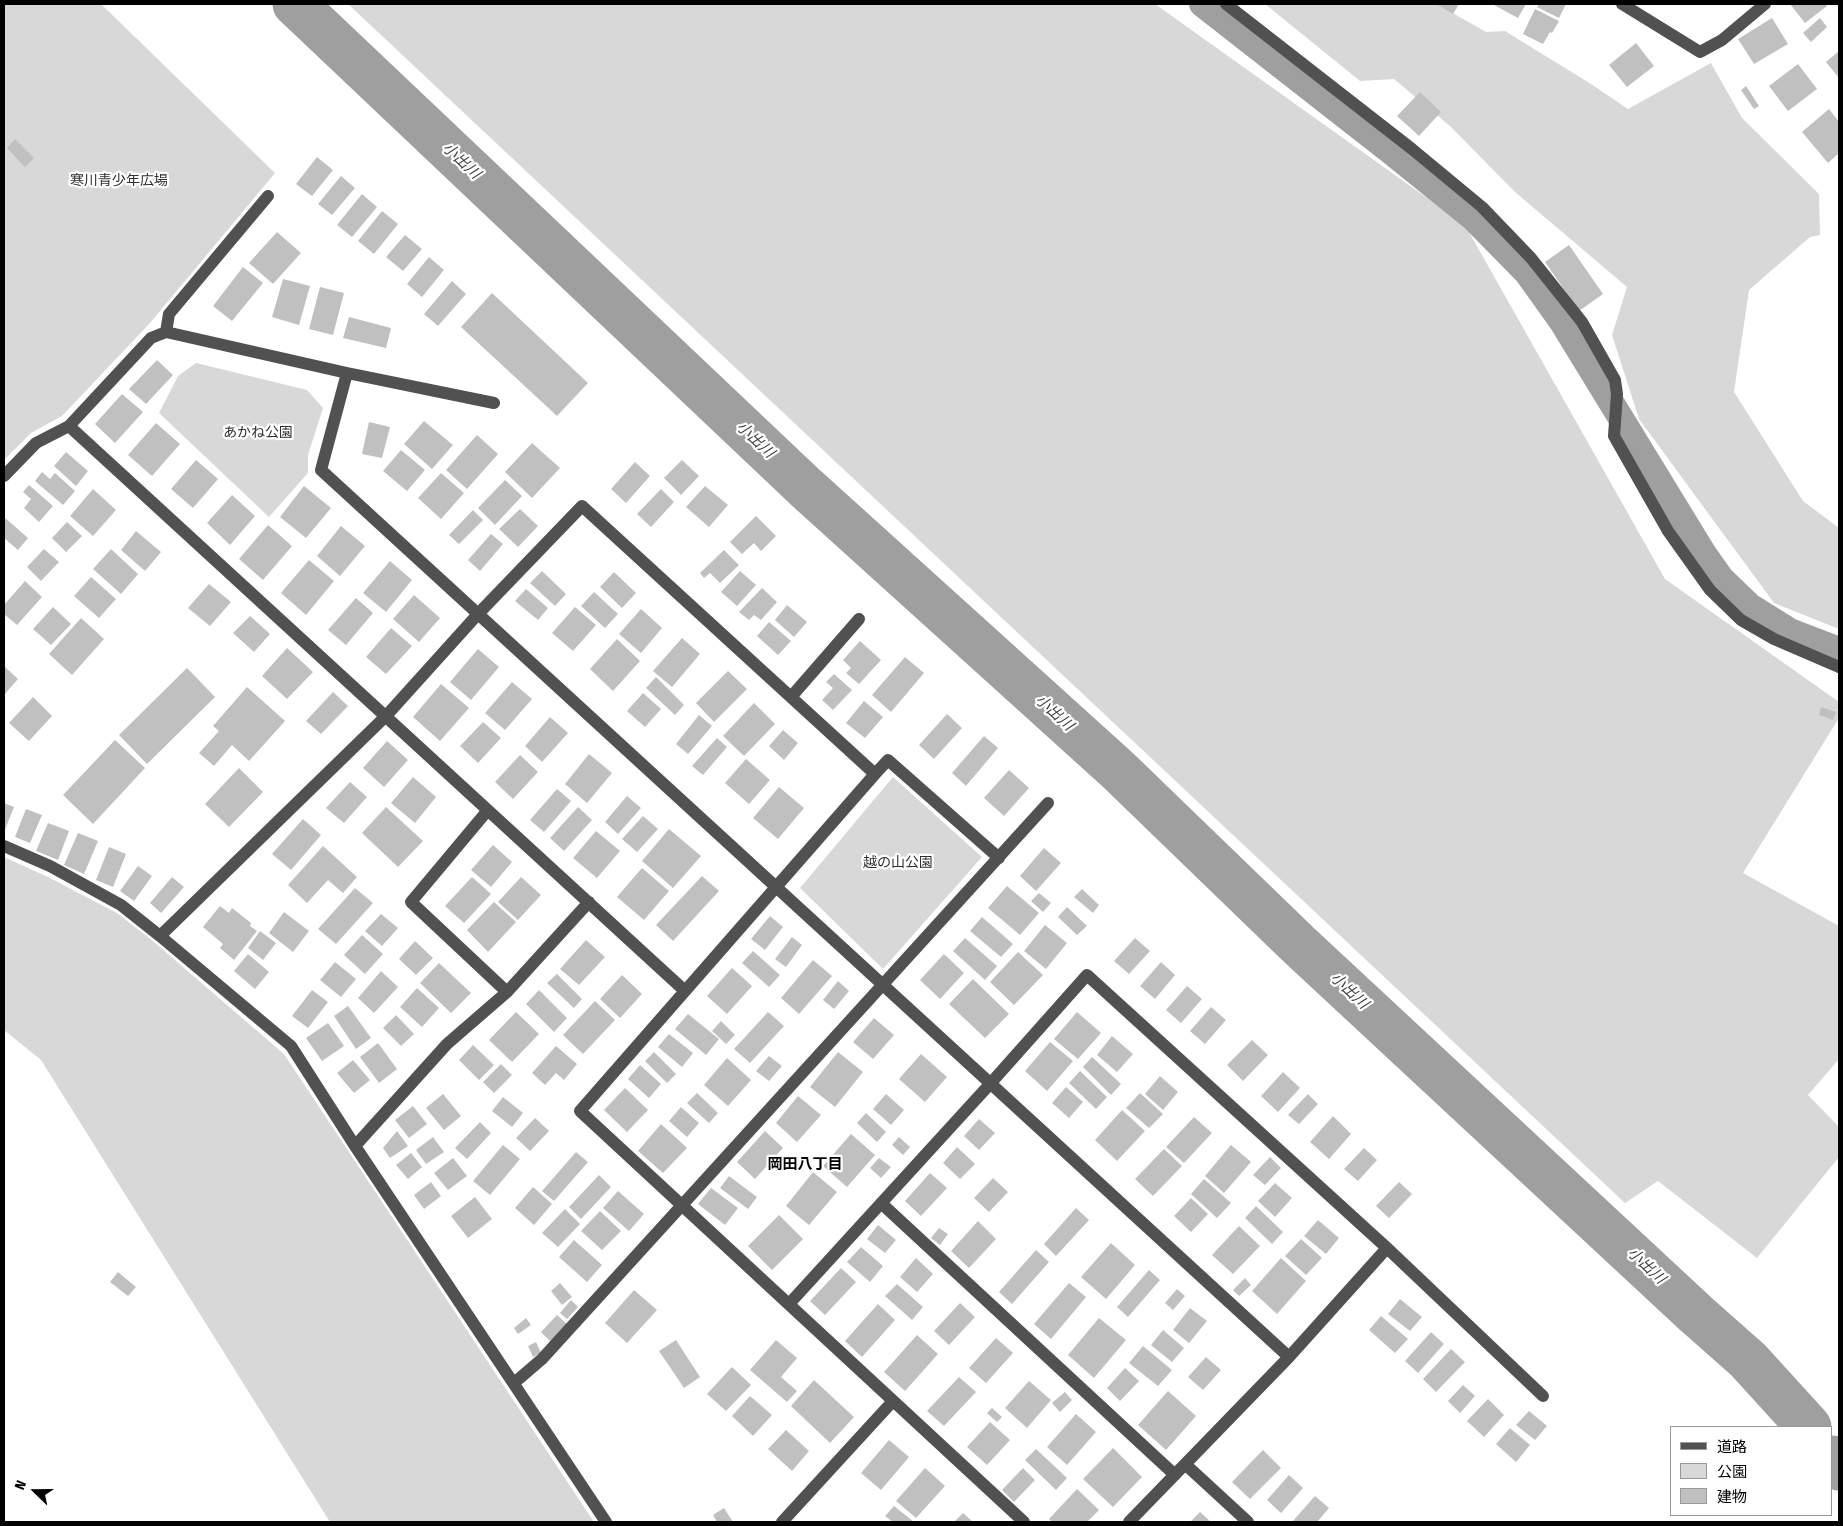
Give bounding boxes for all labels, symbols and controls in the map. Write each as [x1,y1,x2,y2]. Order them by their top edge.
water label: 小出川 [438,139,484,183]
park label: 寒川青少年広場 [70,173,168,189]
water label: 小出川 [732,418,778,462]
park label: あかね公園 [223,425,293,441]
water label: 小出川 [1031,691,1077,735]
park label: 越の山公園 [863,855,933,871]
water label: 小出川 [1326,969,1372,1013]
district label: 岡田八丁目 [768,1156,842,1174]
water label: 小出川 [1623,1244,1669,1288]
legend [1670,1426,1833,1516]
text: 道路 [1717,1438,1747,1456]
text: 公園 [1717,1463,1747,1481]
north arrow [10,1466,60,1516]
text: N [11,1478,30,1492]
text: 建物 [1717,1488,1747,1506]

